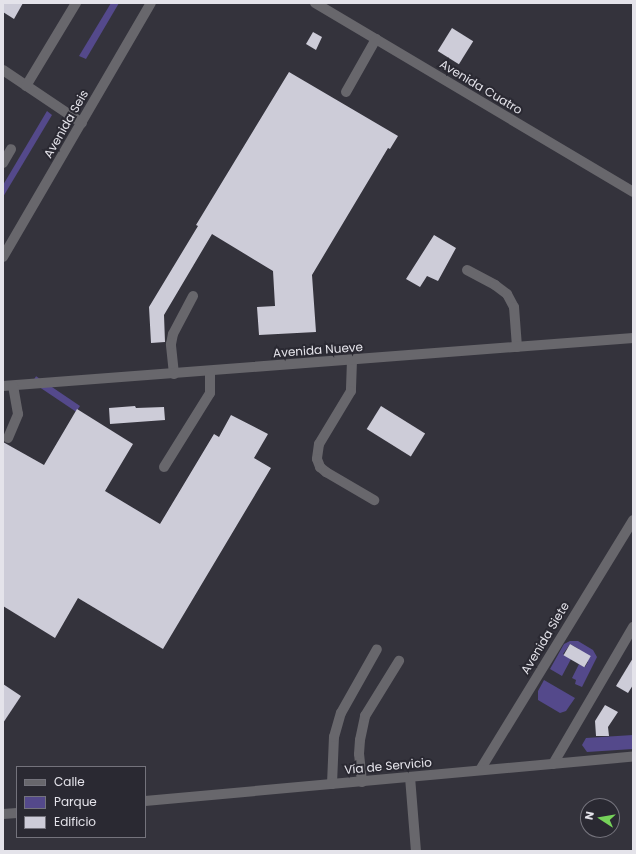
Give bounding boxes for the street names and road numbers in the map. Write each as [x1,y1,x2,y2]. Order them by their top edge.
street label: Avenida Cuatro [437,57,525,117]
street label: Avenida Seis [41,87,91,161]
street label: Avenida Nueve [273,340,363,360]
street label: Avenida Siete [518,599,572,677]
street label: Vía de Servicio [344,755,432,777]

